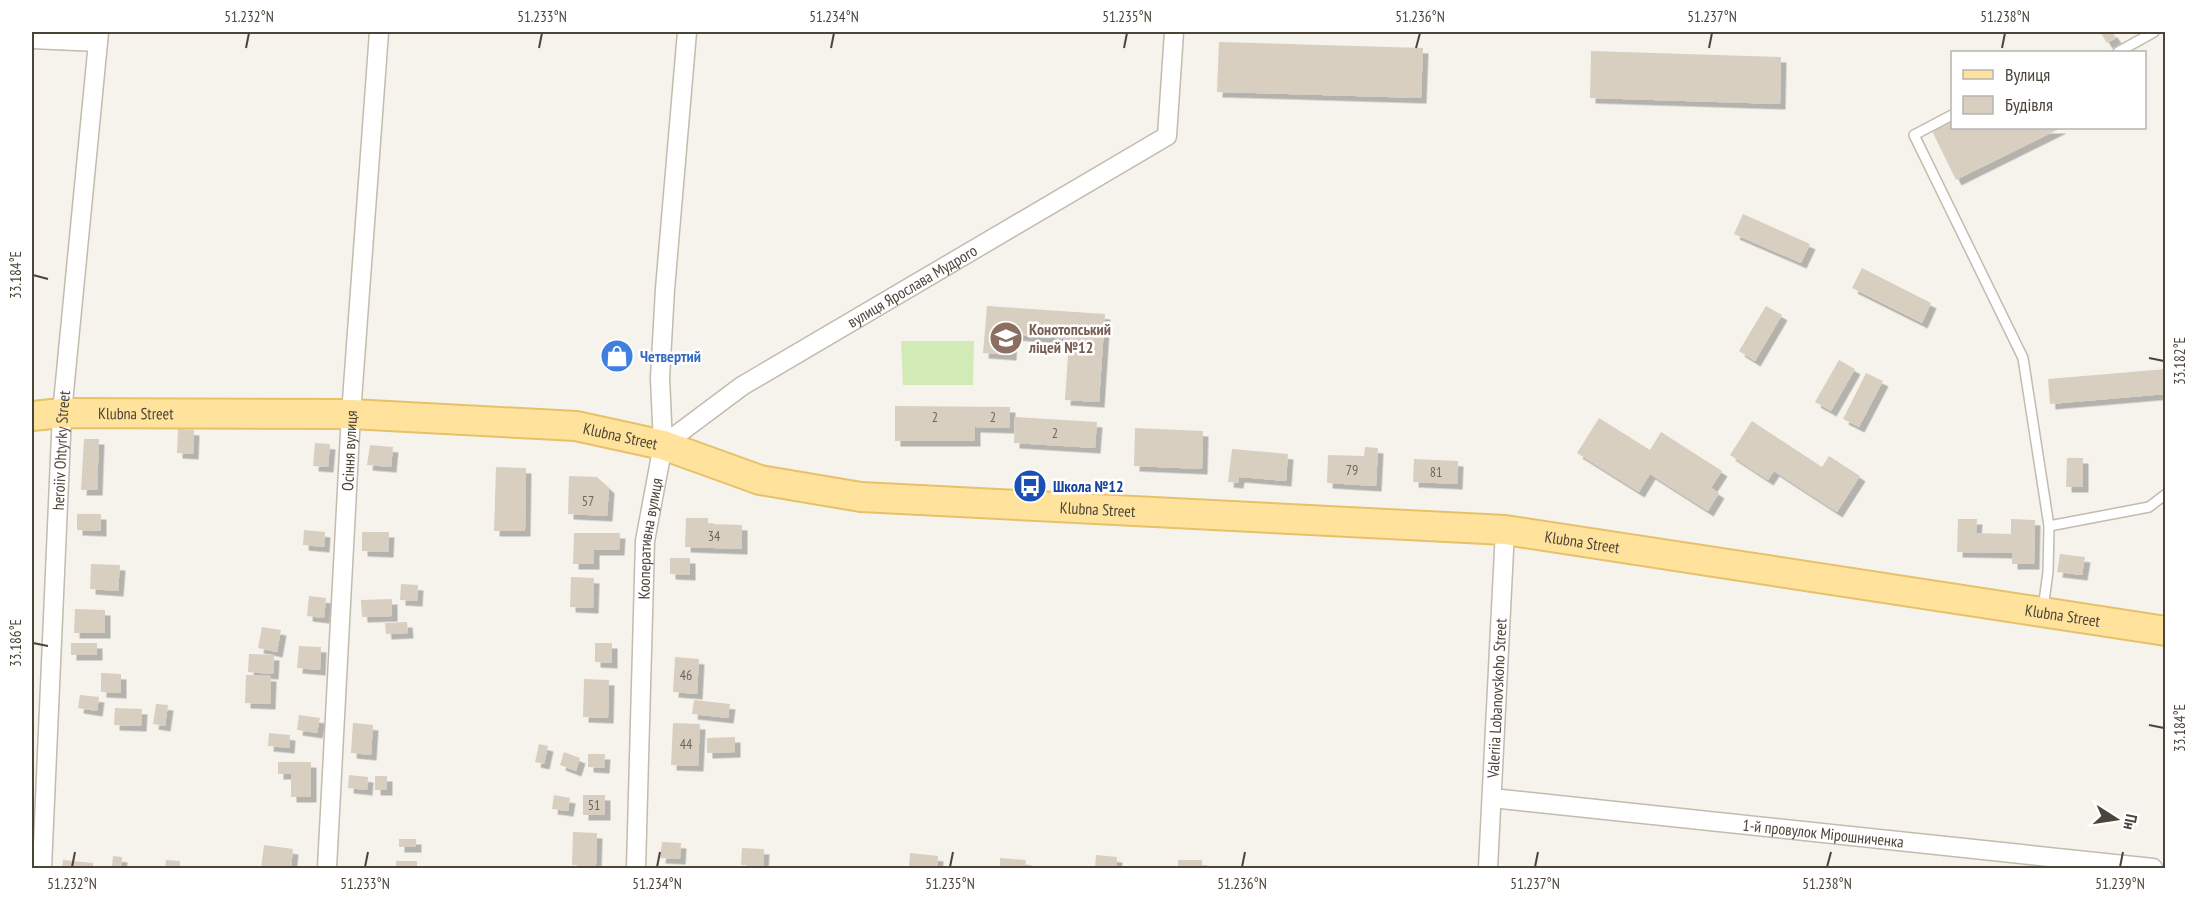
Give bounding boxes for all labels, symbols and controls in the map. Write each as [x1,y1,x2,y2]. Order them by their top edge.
text: 51.232°N [224,7,274,26]
text: 51.233°N [517,7,567,26]
text: 51.234°N [809,7,859,26]
text: 51.235°N [1102,7,1152,26]
text: 51.236°N [1395,7,1445,26]
text: 51.237°N [1687,7,1737,26]
text: 51.238°N [1980,7,2030,26]
legend [1951,51,2146,129]
text: Вулиця [2005,63,2050,86]
text: Будівля [2005,93,2053,116]
street label: вулиця Ярослава Мудрого [844,240,981,332]
text: 33.184°E [6,251,25,299]
place label: Конотопський ліцей №12 [1028,319,1111,357]
school or university icon: Конотопський ліцей №12 [988,320,1024,356]
text: 33.182°E [2170,337,2189,385]
shop icon: Четвертий [599,338,635,374]
place label: Четвертий [640,346,701,366]
street label: heroiiv Ohtyrky Street [48,389,74,511]
street label: Klubna Street [98,403,174,423]
house number: 2 [932,408,938,426]
house number: 2 [990,408,996,426]
street label: Осіння вулиця [337,410,361,491]
street label: Klubna Street [581,418,660,454]
house number: 2 [1052,424,1058,442]
house number: 79 [1346,461,1358,479]
house number: 81 [1430,463,1442,481]
bus stop icon: Школа №12 [1012,468,1048,504]
street label: Кооперативна вулиця [633,476,667,600]
place label: Школа №12 [1053,476,1124,496]
house number: 57 [582,492,594,510]
street label: Klubna Street [1059,497,1136,521]
street label: Klubna Street [1543,526,1622,557]
house number: 34 [708,527,721,545]
street label: Klubna Street [2024,600,2102,631]
street label: Valeriia Lobanovskoho Street [1482,617,1511,780]
text: 33.186°E [6,619,25,667]
house number: 46 [680,666,692,684]
text: 33.184°E [2170,704,2189,752]
house number: 44 [680,735,693,753]
north arrow [2086,789,2146,849]
house number: 51 [588,796,600,814]
text: Пн [2119,812,2142,832]
street label: 1-й провулок Мірошниченка [1742,815,1905,852]
text: 51.232°N [47,874,97,893]
text: 51.233°N [340,874,390,893]
text: 51.234°N [632,874,682,893]
text: 51.235°N [925,874,975,893]
text: 51.236°N [1217,874,1267,893]
text: 51.237°N [1510,874,1560,893]
text: 51.238°N [1802,874,1852,893]
text: 51.239°N [2095,874,2145,893]

